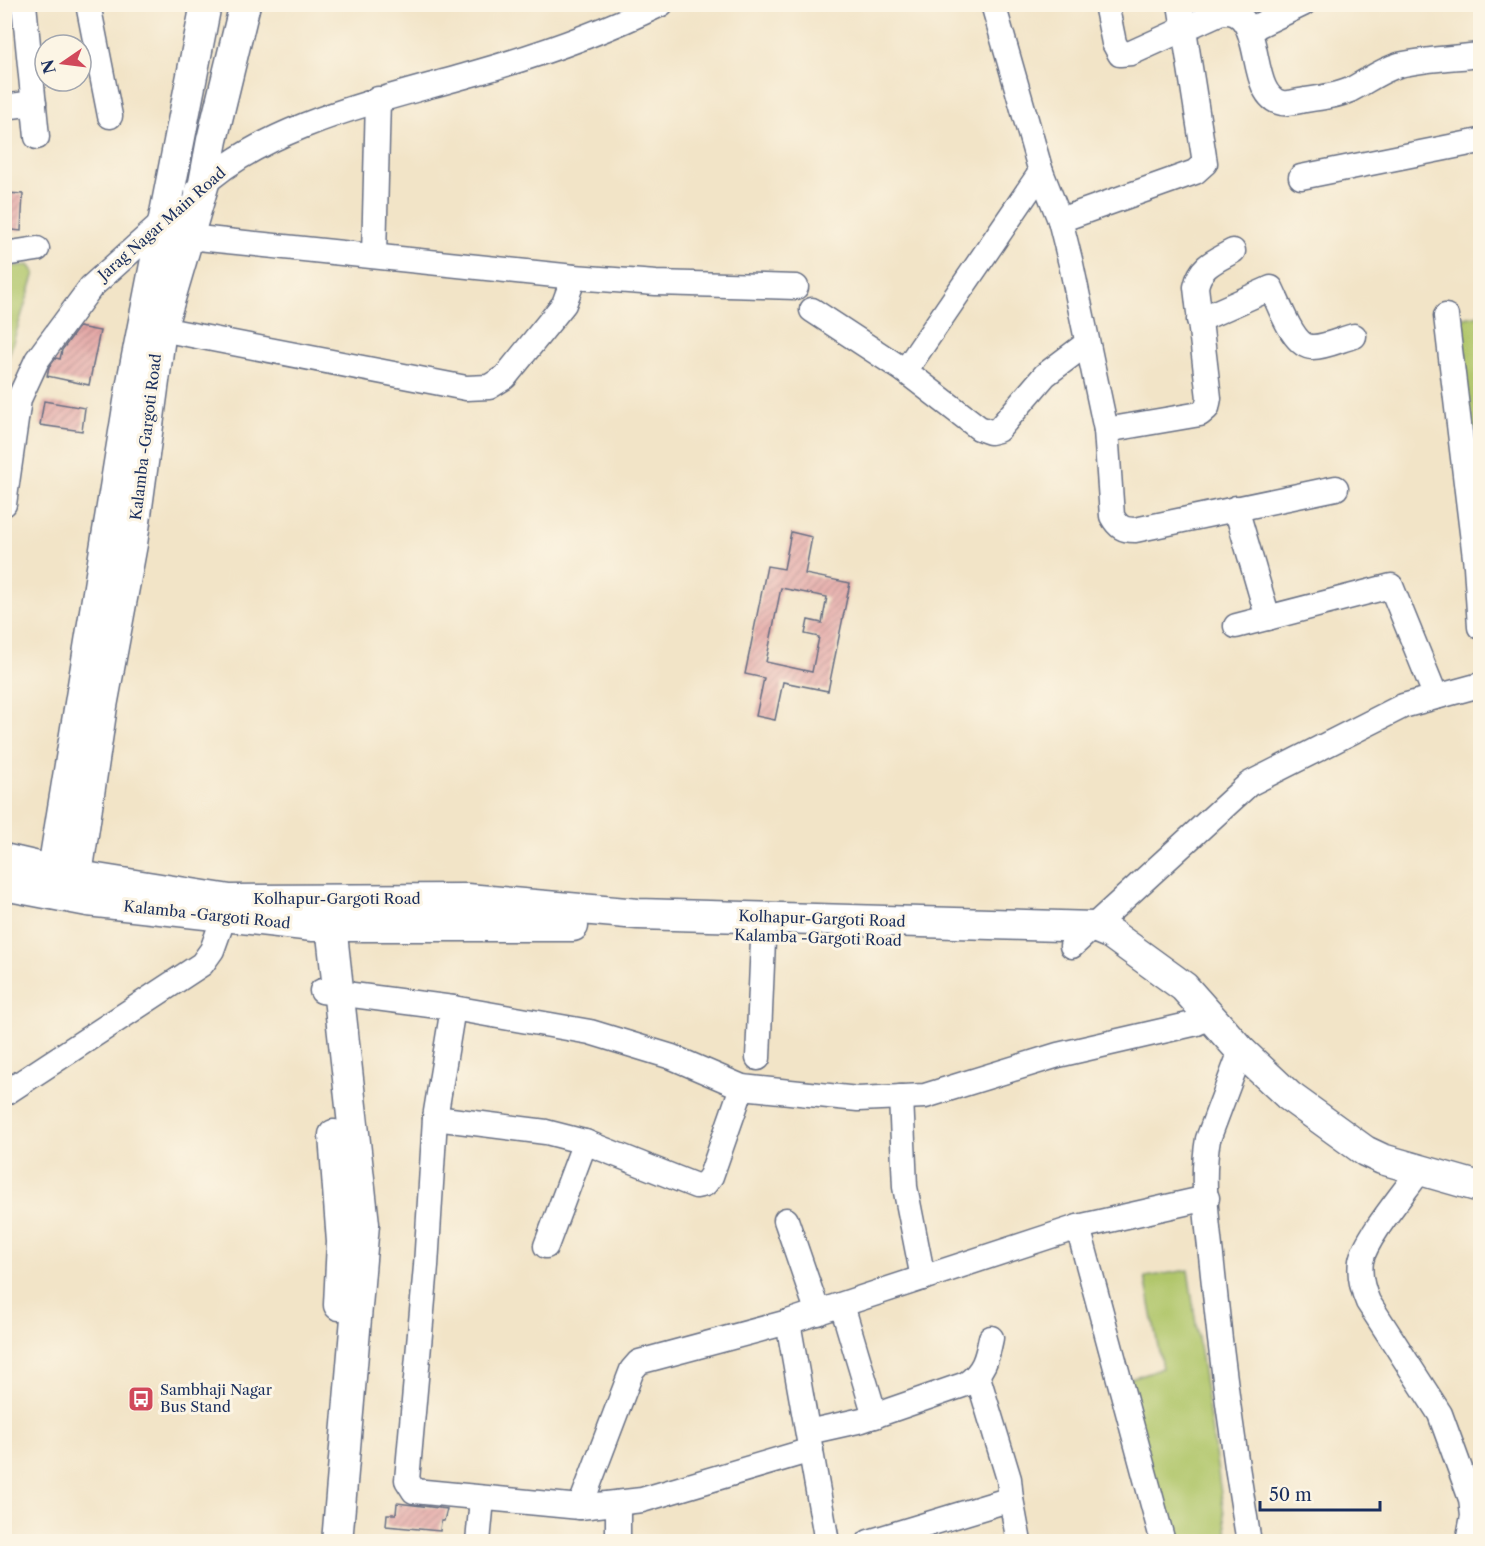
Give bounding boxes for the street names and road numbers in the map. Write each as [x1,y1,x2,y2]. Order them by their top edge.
street label: Jarag Nagar Main Road [92,163,229,286]
street label: Kalamba -Gargoti Road [126,353,165,521]
street label: Kolhapur-Gargoti Road [253,889,421,908]
street label: Kalamba -Gargoti Road [123,896,291,933]
street label: Kolhapur-Gargoti Road [738,906,906,931]
street label: Kalamba -Gargoti Road [734,925,902,950]

